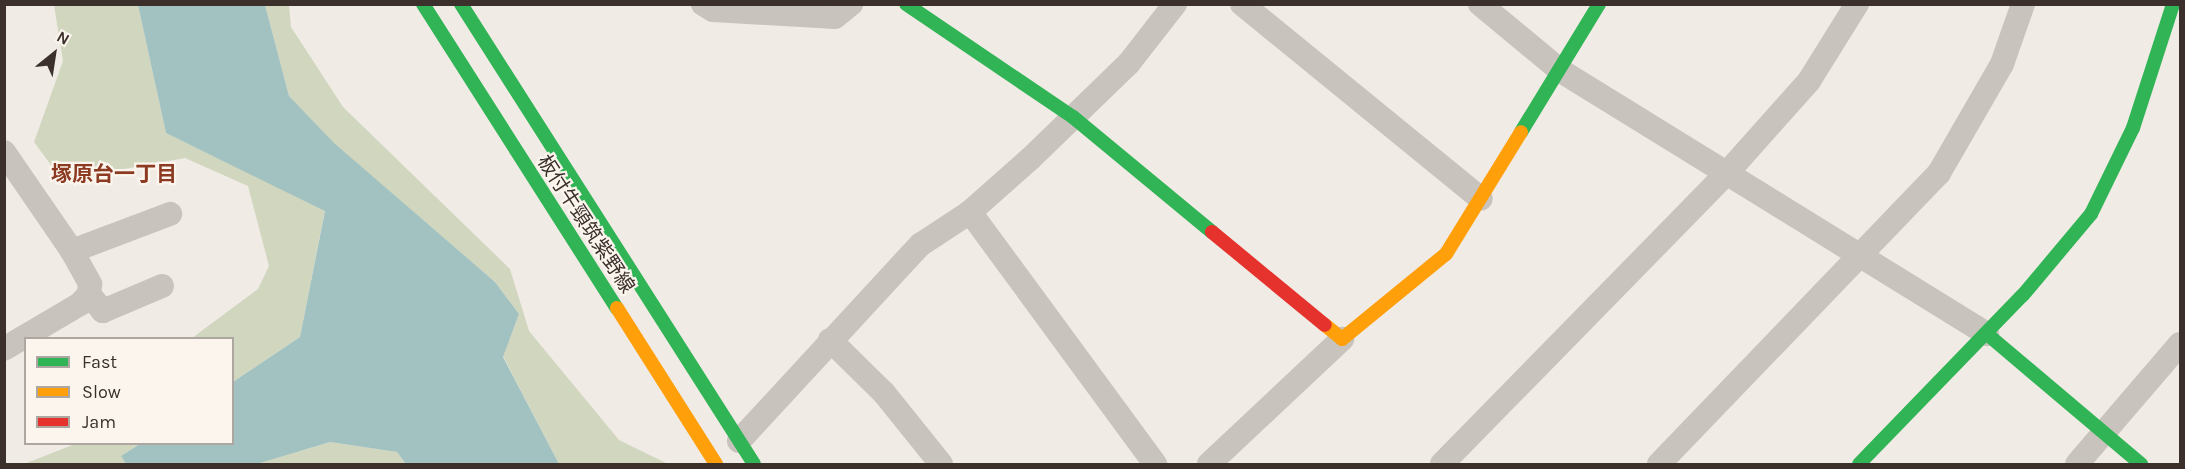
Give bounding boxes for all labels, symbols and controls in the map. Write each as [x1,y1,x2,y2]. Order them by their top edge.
north arrow [24,24,84,84]
text: N [54,27,73,49]
street label: 板付牛頸筑紫野線 [532,150,640,298]
district label: 塚原台一丁目 [51,161,177,187]
legend [24,337,234,445]
text: Fast [82,351,117,373]
text: Slow [82,381,121,403]
text: Jam [82,411,116,433]

